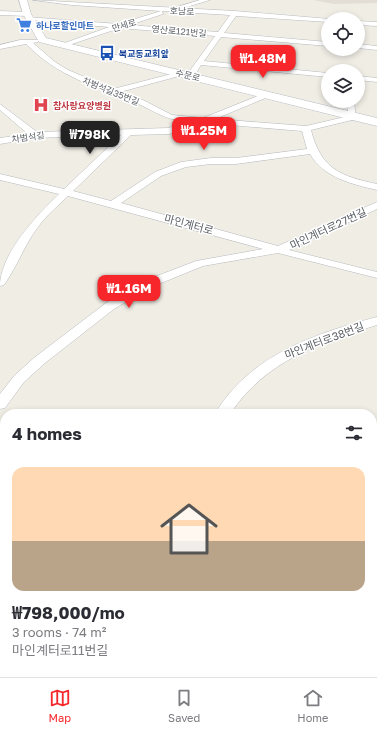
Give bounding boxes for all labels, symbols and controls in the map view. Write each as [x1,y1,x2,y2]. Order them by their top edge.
street label: 호남로 [169,5,195,17]
map controls [321,12,365,108]
button: locate [321,12,365,56]
supermarket icon: 하나로할인마트 [15,16,33,34]
street label: 만세로 [111,16,137,34]
place label: 하나로할인마트 [36,20,94,31]
street label: 영산로121번길 [151,23,207,39]
bus stop icon: 북교동교회앞 [98,44,116,62]
pin: ₩1.48M [230,45,296,79]
place label: 북교동교회앞 [118,48,169,59]
text: ₩1.48M [240,50,286,66]
button: layers [321,64,365,108]
street label: 수문로 [175,67,201,83]
street label: 차범석길35번길 [81,75,141,107]
hospital icon: 참사랑요양병원 [32,96,50,114]
place label: 참사랑요양병원 [53,100,111,111]
pin: ₩1.25M [171,117,237,151]
pin: ₩798K [62,121,118,155]
text: ₩1.25M [181,122,227,138]
text: ₩798K [70,126,110,142]
street label: 차범석길 [11,129,45,145]
street label: 마인계터로27번길 [288,205,368,251]
street label: 마인계터로 [163,211,215,237]
pin: ₩1.16M [96,275,162,309]
text: ₩1.16M [106,280,152,296]
street label: 마인계터로38번길 [282,319,366,361]
icon: filters [343,422,365,444]
text: 4 homes [12,423,82,444]
icon: home [153,493,225,565]
text: ₩798,000/mo [12,602,125,623]
text: 3 rooms · 74 m² [12,624,106,640]
text: 마인계터로11번길 [12,642,108,658]
tab: Map [49,687,71,724]
tab: Saved [168,687,200,724]
tab: Home [297,687,328,724]

